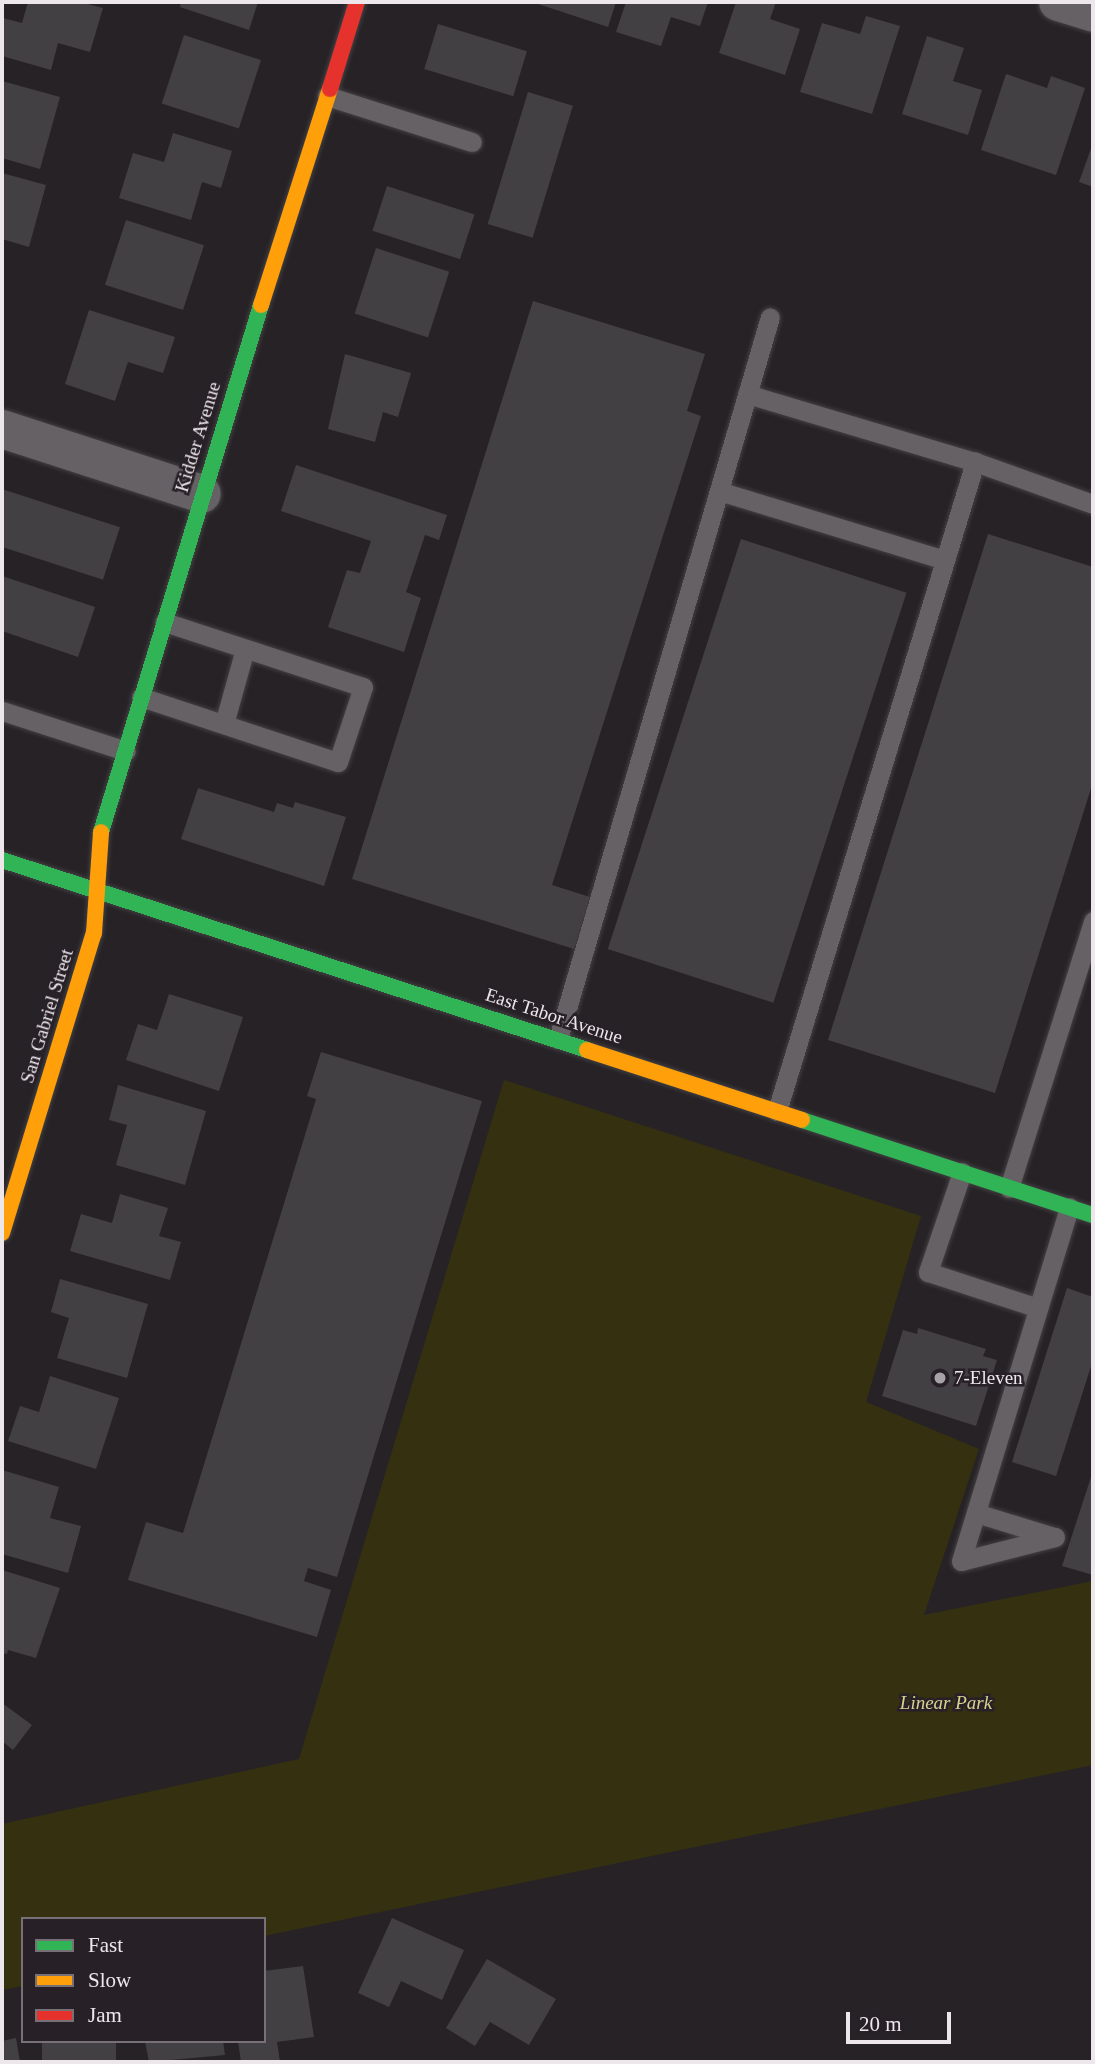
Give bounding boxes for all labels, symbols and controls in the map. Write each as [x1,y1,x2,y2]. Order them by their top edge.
street label: Kidder Avenue [170,379,226,495]
street label: San Gabriel Street [16,946,78,1086]
street label: East Tabor Avenue [482,983,626,1049]
place label: 7-Eleven [954,1367,1023,1389]
marker: 7-Eleven [932,1370,948,1386]
park label: Linear Park [900,1692,992,1714]
legend [21,1917,266,2043]
text: Fast [88,1933,123,1957]
text: Slow [88,1968,131,1992]
scale bar [850,1997,955,2041]
text: Jam [88,2003,122,2027]
text: 20 m [859,2012,902,2036]

